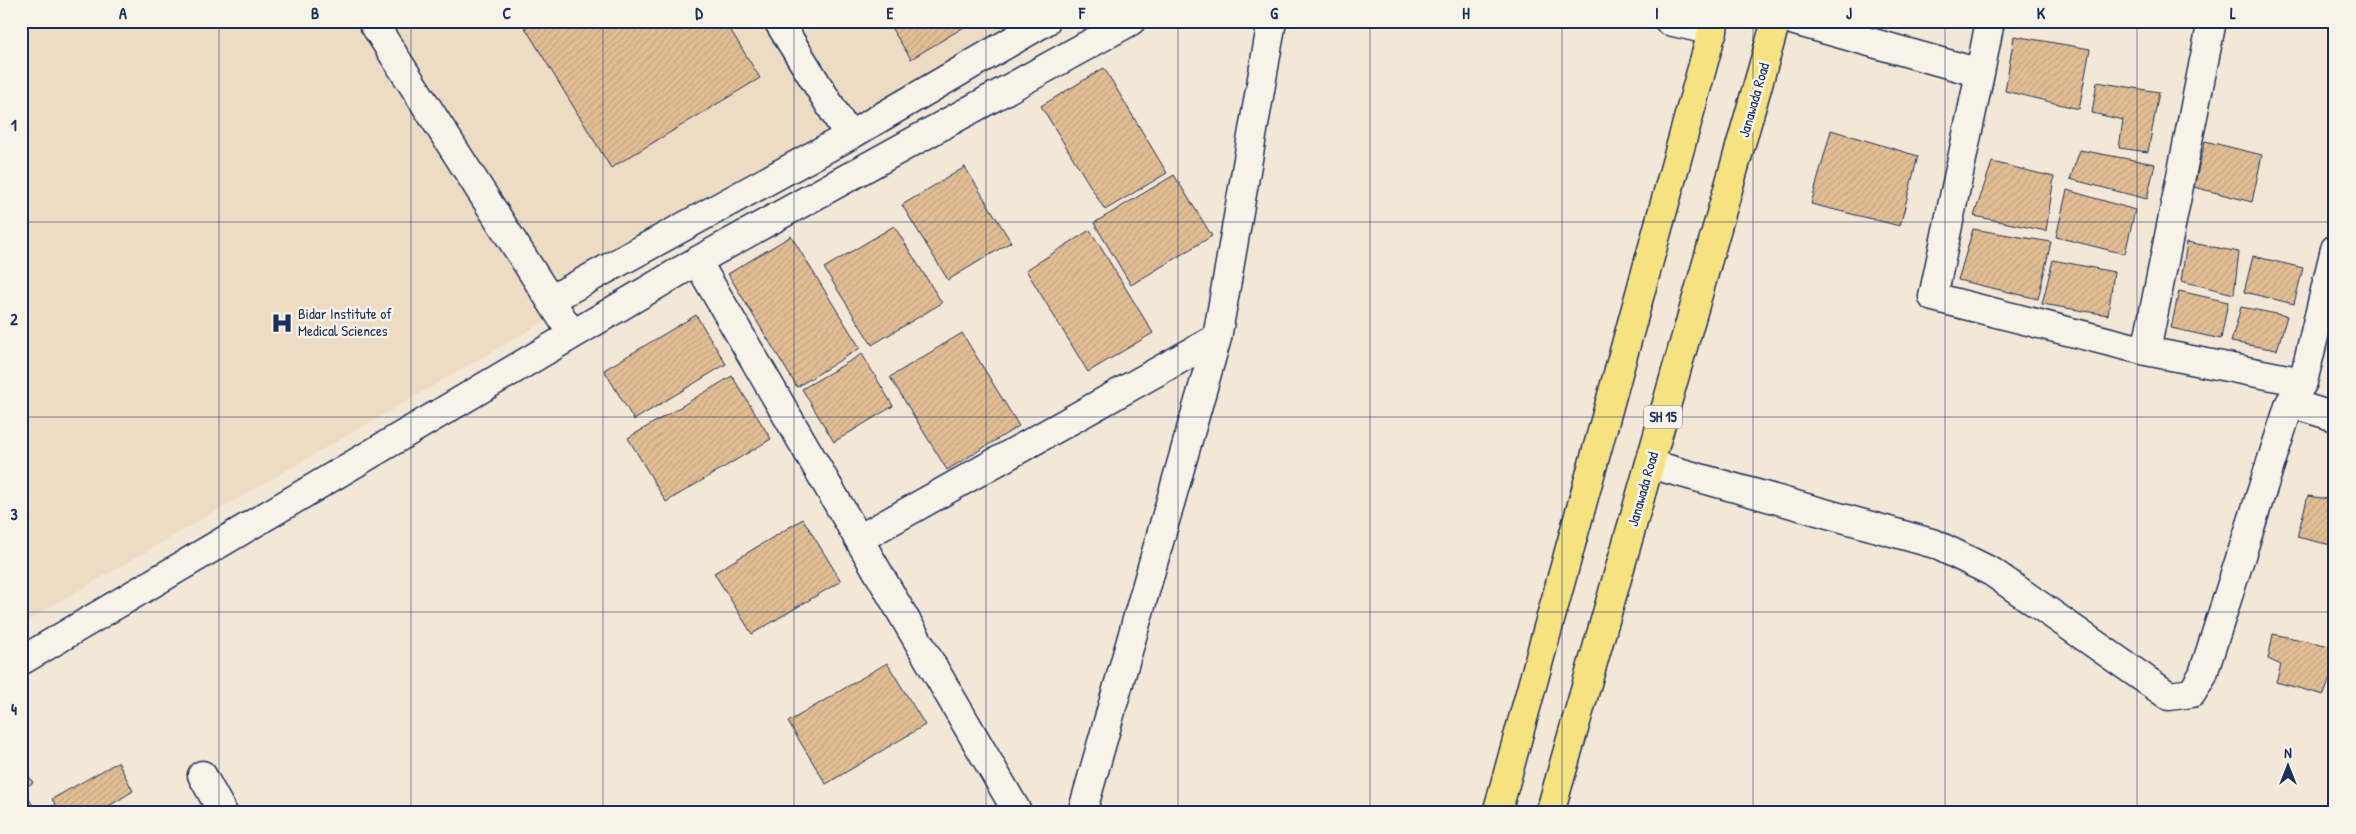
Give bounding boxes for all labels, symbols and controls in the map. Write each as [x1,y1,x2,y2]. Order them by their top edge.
text: A [119,2,127,24]
text: B [311,2,319,24]
text: C [503,2,512,24]
text: D [695,2,703,24]
text: E [886,2,894,24]
text: F [1078,2,1086,24]
text: G [1270,2,1278,24]
text: H [1462,2,1470,24]
text: I [1655,2,1659,24]
text: J [1846,2,1852,24]
text: K [2037,2,2046,24]
text: L [2230,2,2236,24]
street label: Janawada Road [1733,60,1774,140]
text: 1 [11,114,17,136]
place label: Bidar Institute of Medical Sciences [298,303,392,341]
text: 2 [10,308,18,330]
hospital icon: Bidar Institute of Medical Sciences [269,310,295,336]
road number: SH 15 [1644,406,1682,428]
street label: Janawada Road [1622,449,1663,529]
text: 3 [10,503,18,525]
text: 4 [11,698,17,720]
north arrow [2264,742,2314,792]
text: N [2284,743,2292,762]

